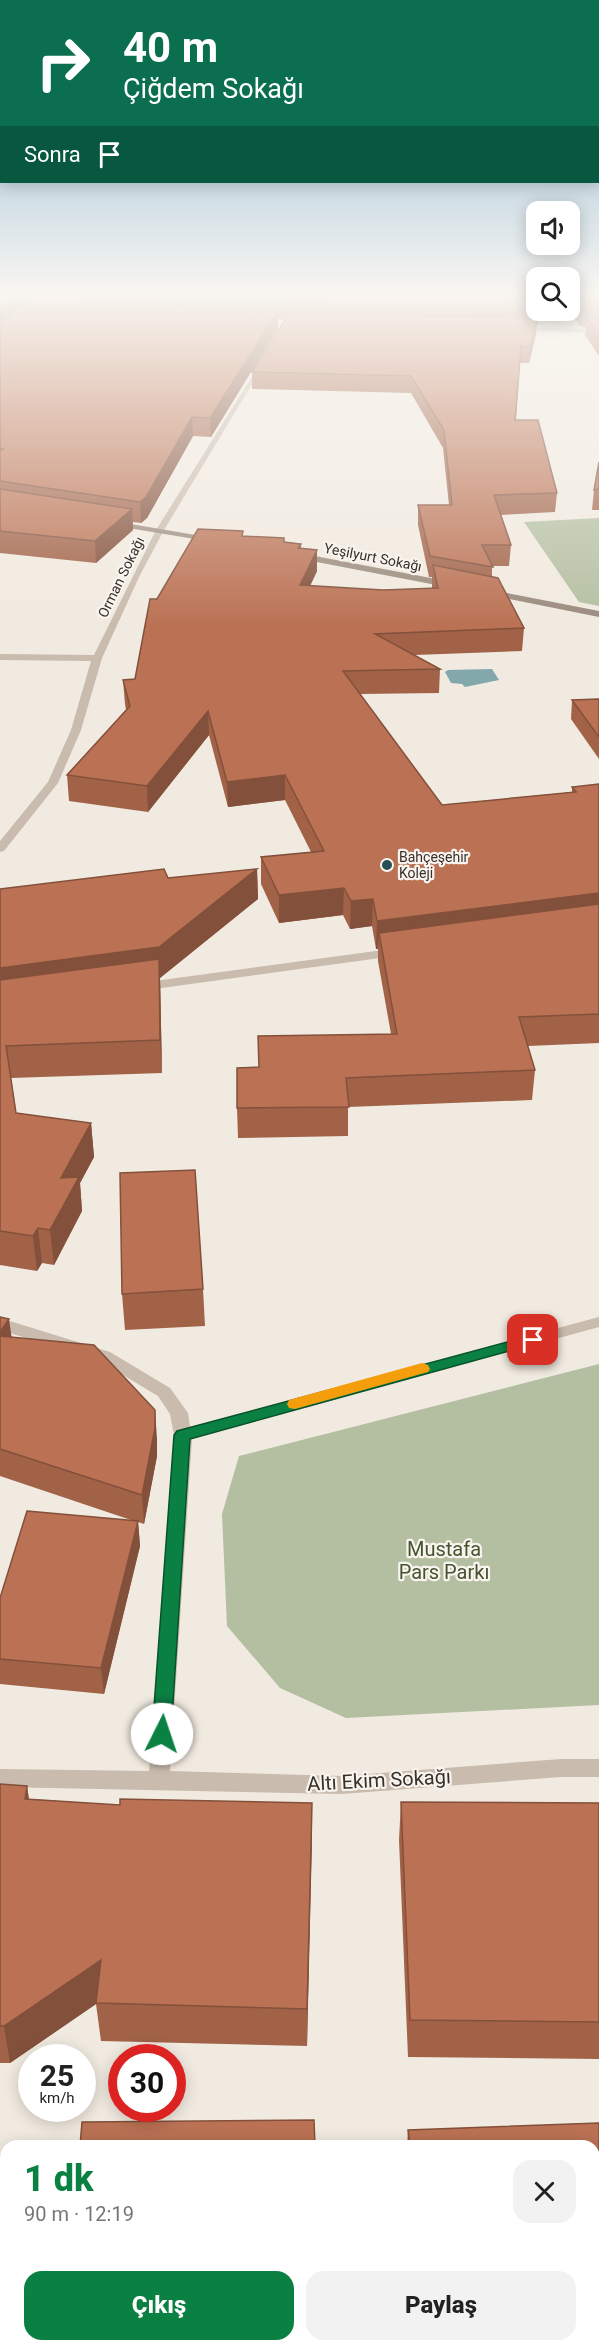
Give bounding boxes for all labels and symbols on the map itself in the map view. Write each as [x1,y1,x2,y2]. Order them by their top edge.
street label: Orman Sokağı [95,534,147,620]
street label: Yeşilyurt Sokağı [323,540,423,574]
place label: Bahçeşehir Koleji [399,849,469,881]
marker: Bahçeşehir Koleji [380,858,394,872]
pin [507,1314,558,1365]
park label: Mustafa Pars Parkı [399,1537,489,1584]
position arrow [130,1702,194,1766]
street label: Altı Ekim Sokağı [307,1764,451,1796]
speed limit sign: 30 [108,2044,186,2122]

